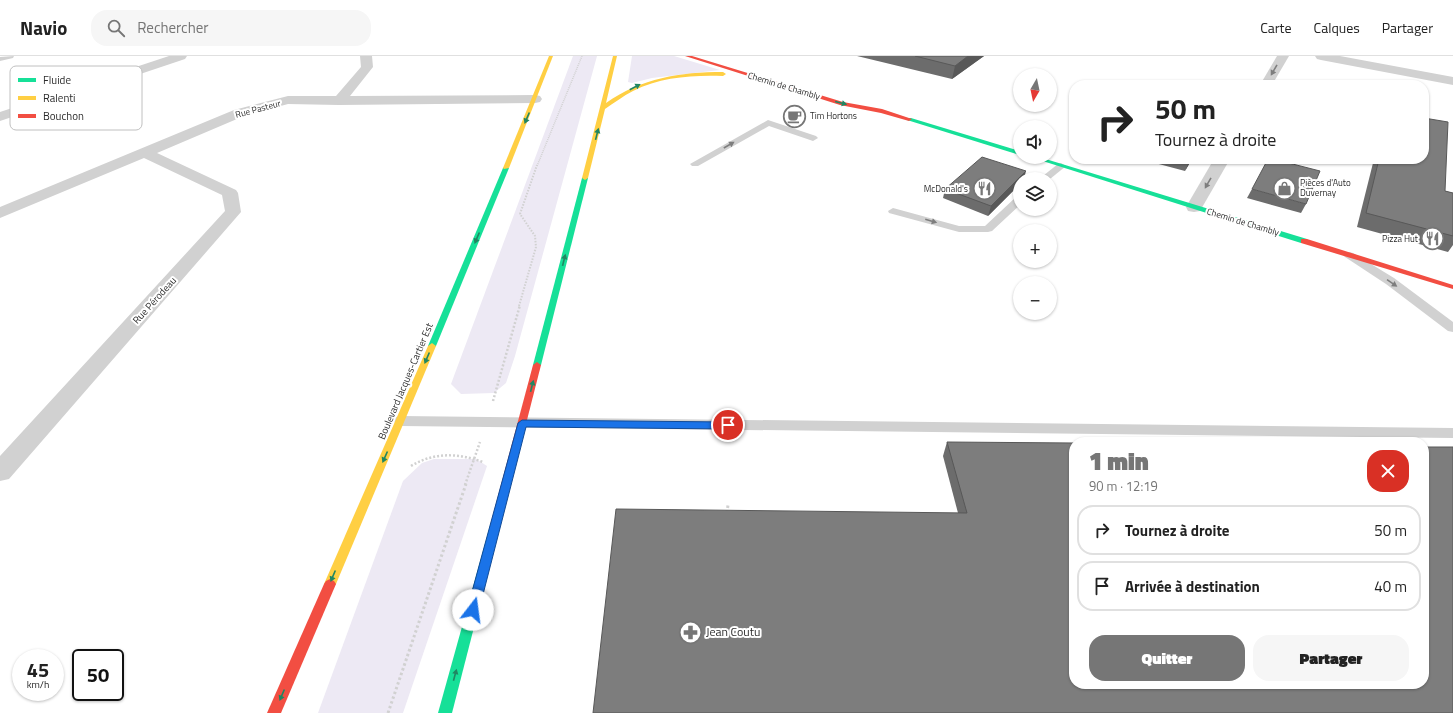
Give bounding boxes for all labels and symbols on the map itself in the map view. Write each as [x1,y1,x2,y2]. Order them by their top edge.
one-way arrow [1271,65,1278,76]
legend [10,66,142,130]
street label: Chemin de Chambly [746,68,822,103]
north arrow [1013,68,1057,112]
text: Fluide [43,72,71,88]
one-way arrow [629,83,641,90]
text: Ralenti [43,90,76,106]
street label: Rue Pasteur [234,96,282,121]
one-way arrow [835,100,847,106]
cafe icon: Tim Hortons [781,103,807,129]
text: Bouchon [43,108,84,124]
place label: Tim Hortons [810,109,857,122]
one-way arrow [524,113,530,124]
one-way arrow [594,127,600,140]
one-way arrow [723,141,735,148]
shop icon: Pièces d'Auto Duvernay [1272,175,1298,201]
restaurant icon: McDonald's [971,176,997,202]
place label: Pièces d'Auto Duvernay [1300,176,1351,199]
one-way arrow [1205,177,1212,189]
place label: McDonald's [924,182,968,195]
street label: Chemin de Chambly [1205,204,1281,239]
one-way arrow [925,218,937,224]
restaurant icon: Pizza Hut [1420,226,1446,252]
place label: Pizza Hut [1382,232,1419,245]
one-way arrow [474,233,480,244]
one-way arrow [562,253,568,266]
street label: Rue Pérodeau [129,273,180,327]
one-way arrow [1386,279,1397,287]
street label: Boulevard Jacques-Cartier Est [374,320,437,442]
one-way arrow [424,353,430,364]
one-way arrow [529,379,535,391]
pin [711,408,745,442]
one-way arrow [382,451,388,463]
one-way arrow [330,571,336,583]
position arrow [452,589,494,631]
pharmacy icon: Jean Coutu [677,619,703,645]
place label: Jean Coutu [706,622,760,641]
speed limit sign: 50 [72,649,124,701]
one-way arrow [452,669,458,681]
one-way arrow [278,690,284,702]

